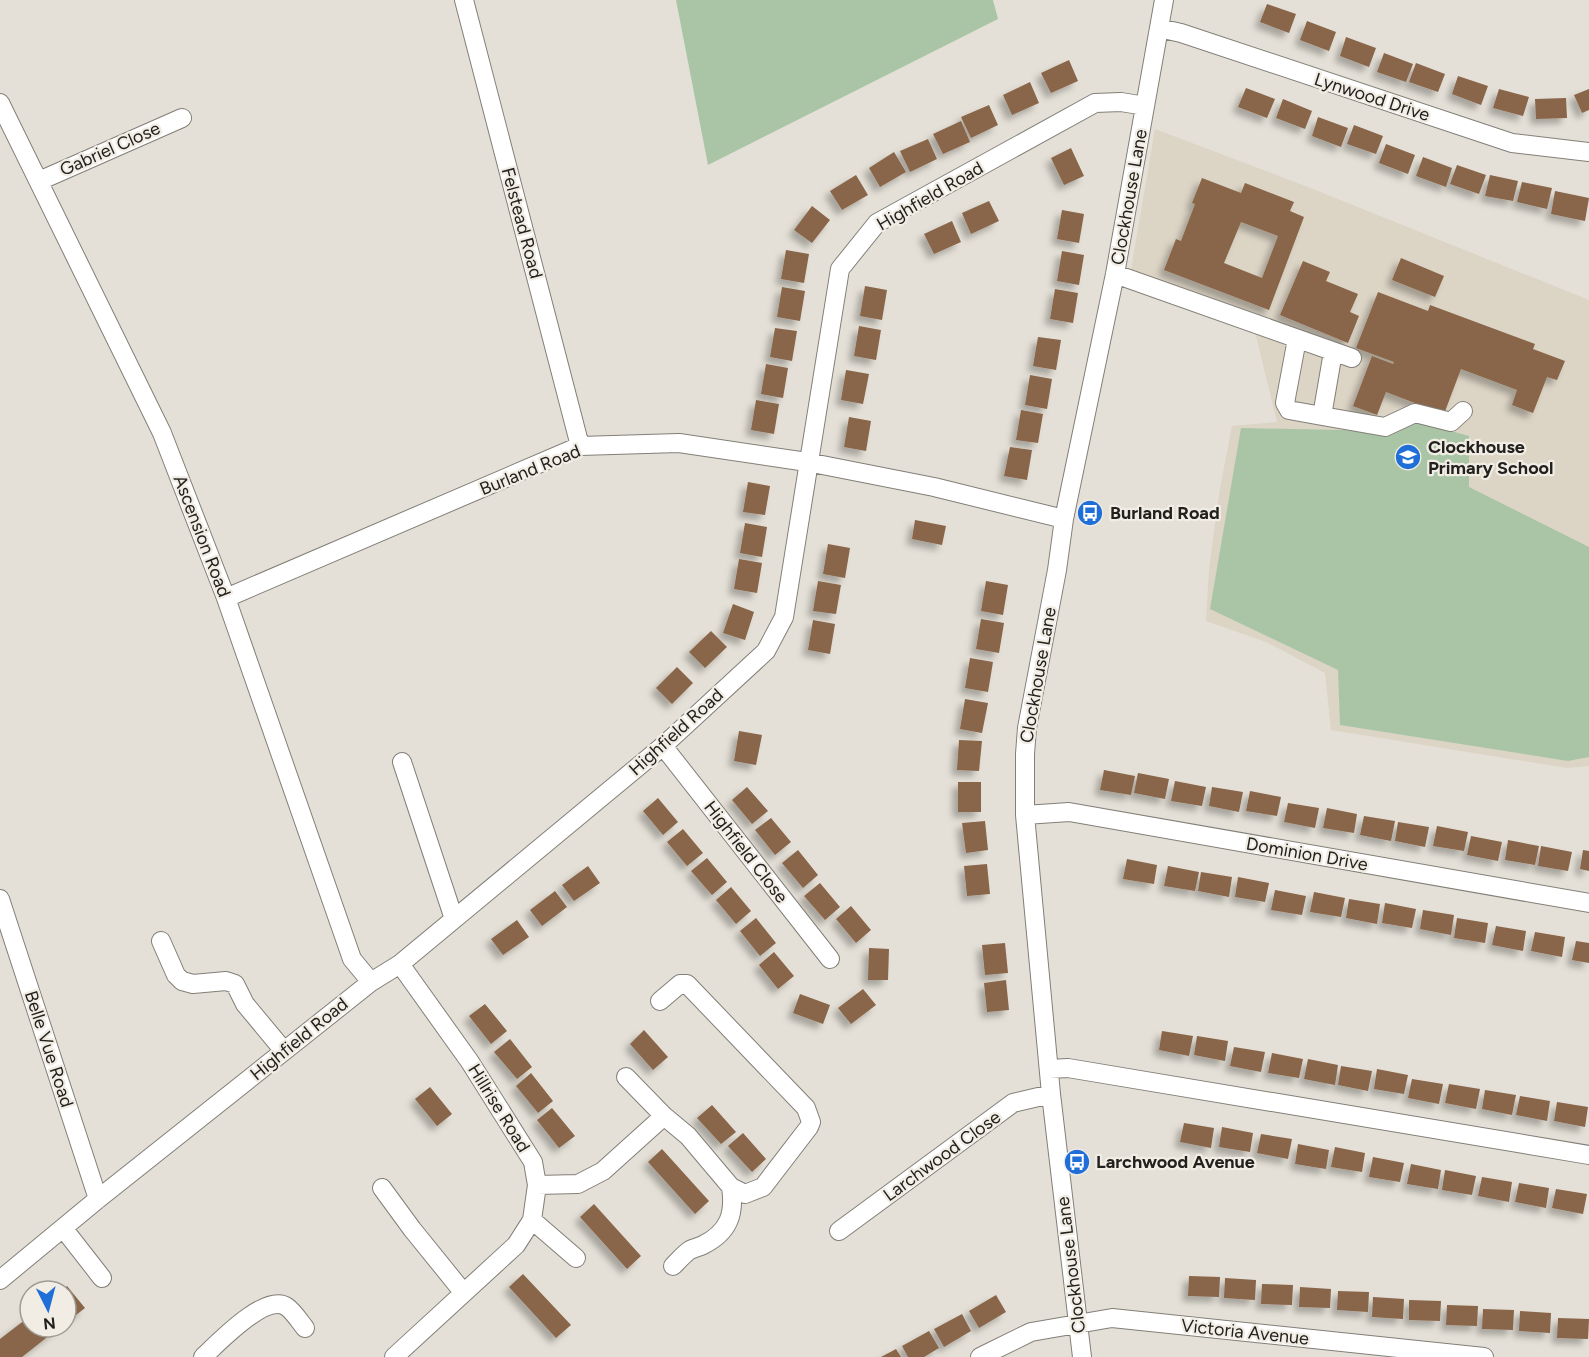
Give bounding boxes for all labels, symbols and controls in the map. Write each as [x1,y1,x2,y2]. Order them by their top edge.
street label: Lynwood Drive [1312,68,1433,126]
street label: Gabriel Close [56,117,164,181]
street label: Clockhouse Lane [1106,127,1152,267]
street label: Highfield Road [873,157,987,235]
street label: Felstead Road [497,165,547,281]
place label: Clockhouse Primary School [1428,436,1553,479]
street label: Burland Road [476,440,584,500]
school or university icon: Clockhouse Primary School [1393,442,1423,472]
street label: Ascension Road [169,472,235,600]
bus stop icon: Burland Road [1075,498,1105,528]
place label: Burland Road [1110,502,1220,524]
street label: Clockhouse Lane [1015,605,1061,745]
street label: Highfield Road [624,684,728,780]
street label: Highfield Close [699,797,793,908]
street label: Dominion Drive [1244,832,1370,876]
street label: Belle Vue Road [20,988,78,1110]
street label: Highfield Road [246,993,352,1085]
street label: Hillrise Road [463,1060,535,1156]
street label: Larchwood Close [879,1106,1005,1206]
bus stop icon: Larchwood Avenue [1062,1147,1092,1177]
place label: Larchwood Avenue [1096,1151,1255,1173]
street label: Clockhouse Lane [1052,1195,1090,1335]
north arrow [18,1279,78,1339]
text: N [42,1313,57,1334]
street label: Victoria Avenue [1180,1314,1310,1350]

